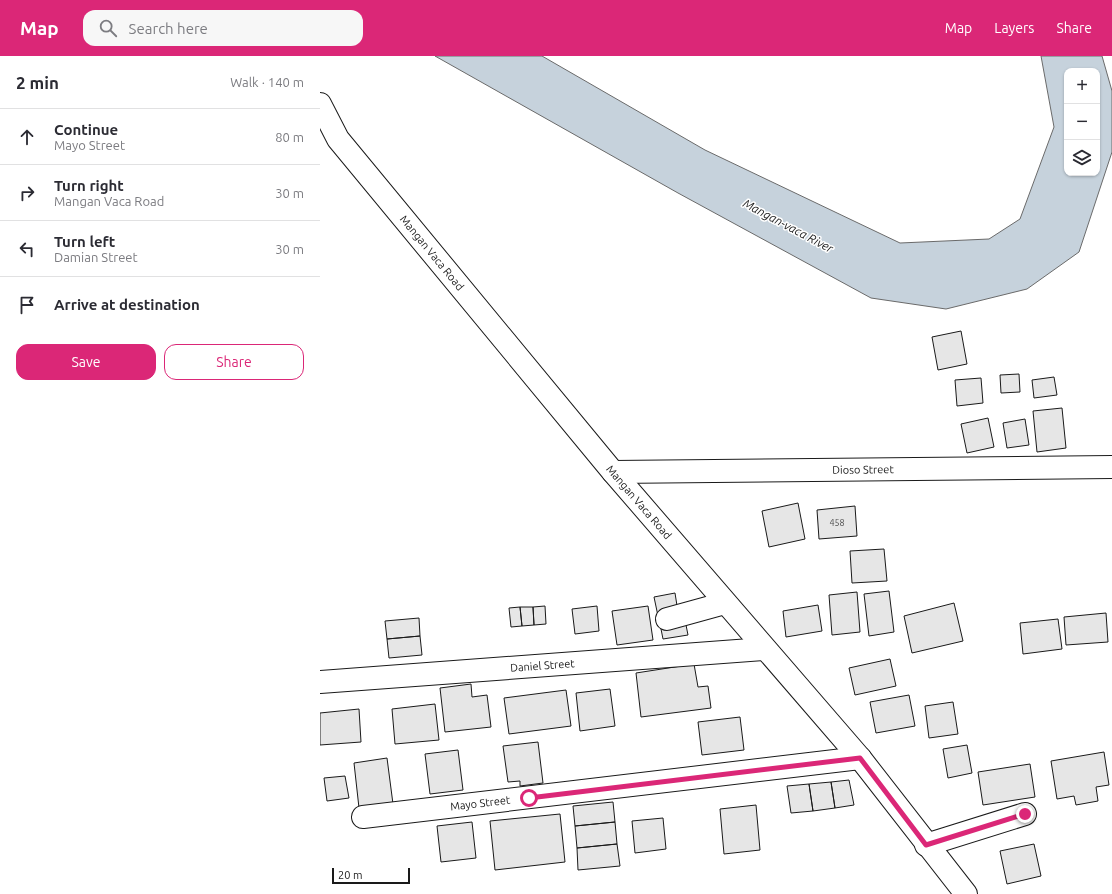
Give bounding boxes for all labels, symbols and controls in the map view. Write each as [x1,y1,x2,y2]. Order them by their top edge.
search box [83,10,363,46]
text: Map [20,17,59,39]
icon: search [97,17,119,39]
text: Search here [129,20,208,37]
text: Map [945,20,972,36]
text: Layers [994,20,1034,36]
text: Share [1056,20,1092,36]
map controls [1064,68,1100,176]
button: + [1064,68,1100,104]
text: 2 min [16,73,59,92]
text: Walk · 140 m [230,75,304,89]
button: − [1064,104,1100,140]
text: Continue [54,121,118,138]
icon: ahead [16,126,38,148]
text: 80 m [275,130,304,144]
text: Mayo Street [54,138,125,152]
button: layers [1064,140,1100,176]
text: Turn right [54,177,124,194]
icon: right [16,182,38,204]
text: 30 m [275,186,304,200]
text: Mangan Vaca Road [54,194,164,208]
water label: Mangan-vaca River [741,196,836,255]
street label: Mangan Vaca Road [398,213,466,293]
text: Turn left [54,233,115,250]
icon: left [16,238,38,260]
text: 30 m [275,242,304,256]
text: Damian Street [54,250,138,264]
icon: arrive [16,294,38,316]
text: Arrive at destination [54,296,200,313]
button: Save [16,344,156,380]
button: Share [164,344,304,380]
street label: Mangan Vaca Road [604,463,674,541]
street label: Dioso Street [832,463,894,476]
house number: 458 [829,518,845,528]
street label: Daniel Street [510,657,576,674]
route start [520,789,538,807]
street label: Mayo Street [450,794,511,813]
route end [1016,805,1034,823]
scale bar [332,866,410,885]
text: 20 m [338,869,362,881]

